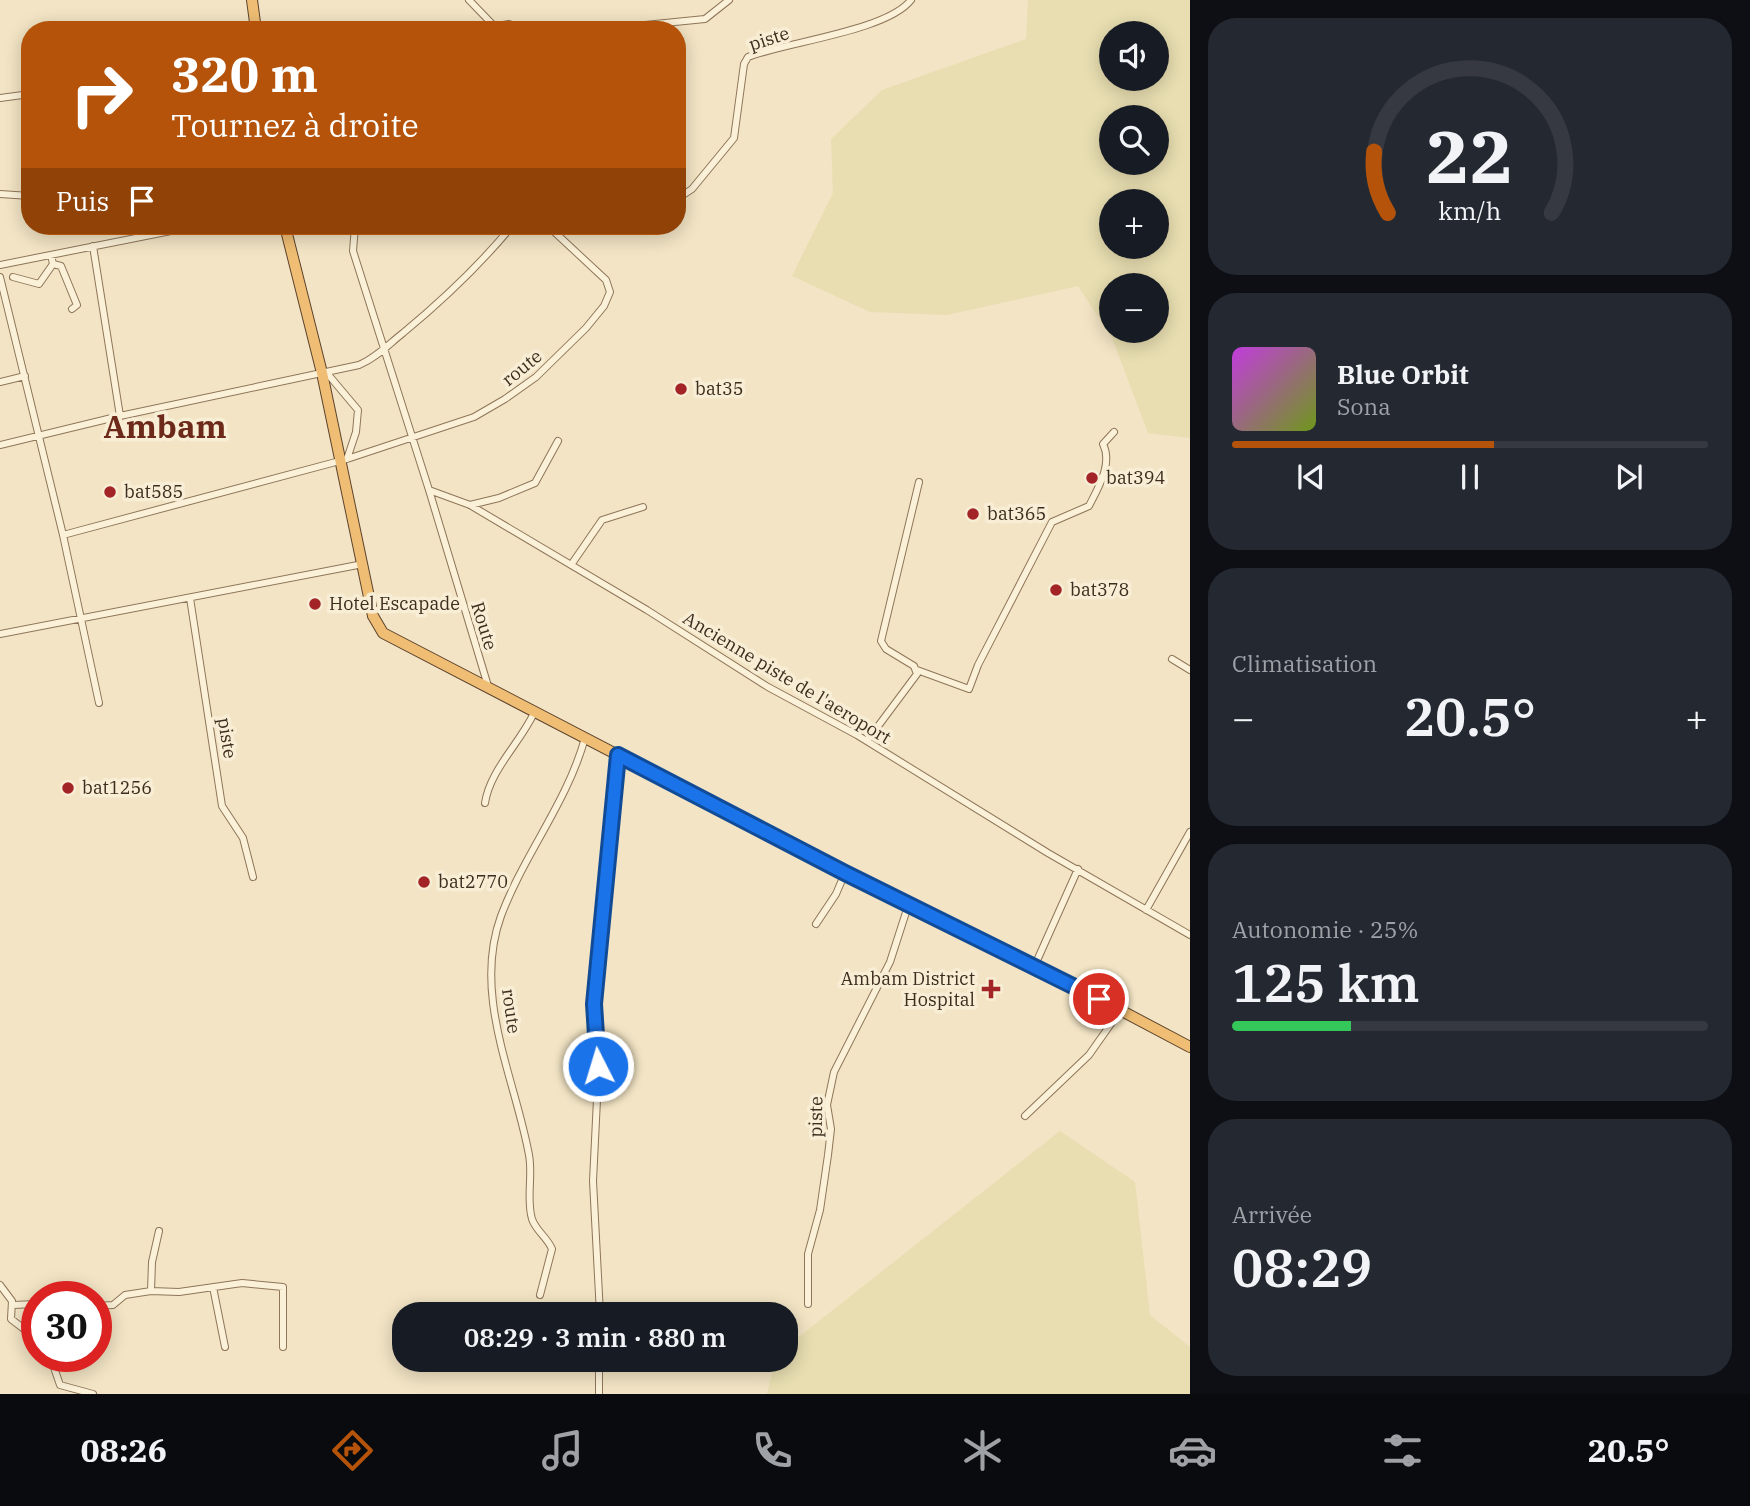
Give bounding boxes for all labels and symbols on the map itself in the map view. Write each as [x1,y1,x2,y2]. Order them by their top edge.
street label: piste [746,21,792,56]
street label: route [497,344,547,391]
place label: bat35 [695,377,744,400]
marker: bat35 [673,381,689,397]
district label: Ambam [103,405,227,447]
place label: bat394 [1106,466,1165,489]
marker: bat394 [1084,470,1100,486]
place label: bat585 [124,480,183,503]
marker: bat585 [102,484,118,500]
place label: bat365 [987,502,1046,525]
marker: bat365 [965,506,981,522]
place label: bat378 [1070,578,1129,601]
marker: bat378 [1048,582,1064,598]
place label: Hotel Escapade [329,592,460,615]
marker: Hotel Escapade [307,596,323,612]
street label: Route [466,599,503,653]
street label: Ancienne piste de l'aeroport [679,606,896,749]
street label: piste [213,716,242,760]
place label: bat1256 [82,776,152,799]
marker: bat1256 [60,780,76,796]
place label: bat2770 [438,870,508,893]
marker: bat2770 [416,874,432,890]
place label: Ambam District Hospital [841,967,975,1011]
pin [1069,969,1129,1029]
marker: Ambam District Hospital [981,979,1001,999]
street label: route [497,987,526,1035]
position arrow [561,1029,635,1103]
street label: piste [804,1096,827,1138]
speed limit sign: 30 [21,1281,112,1372]

